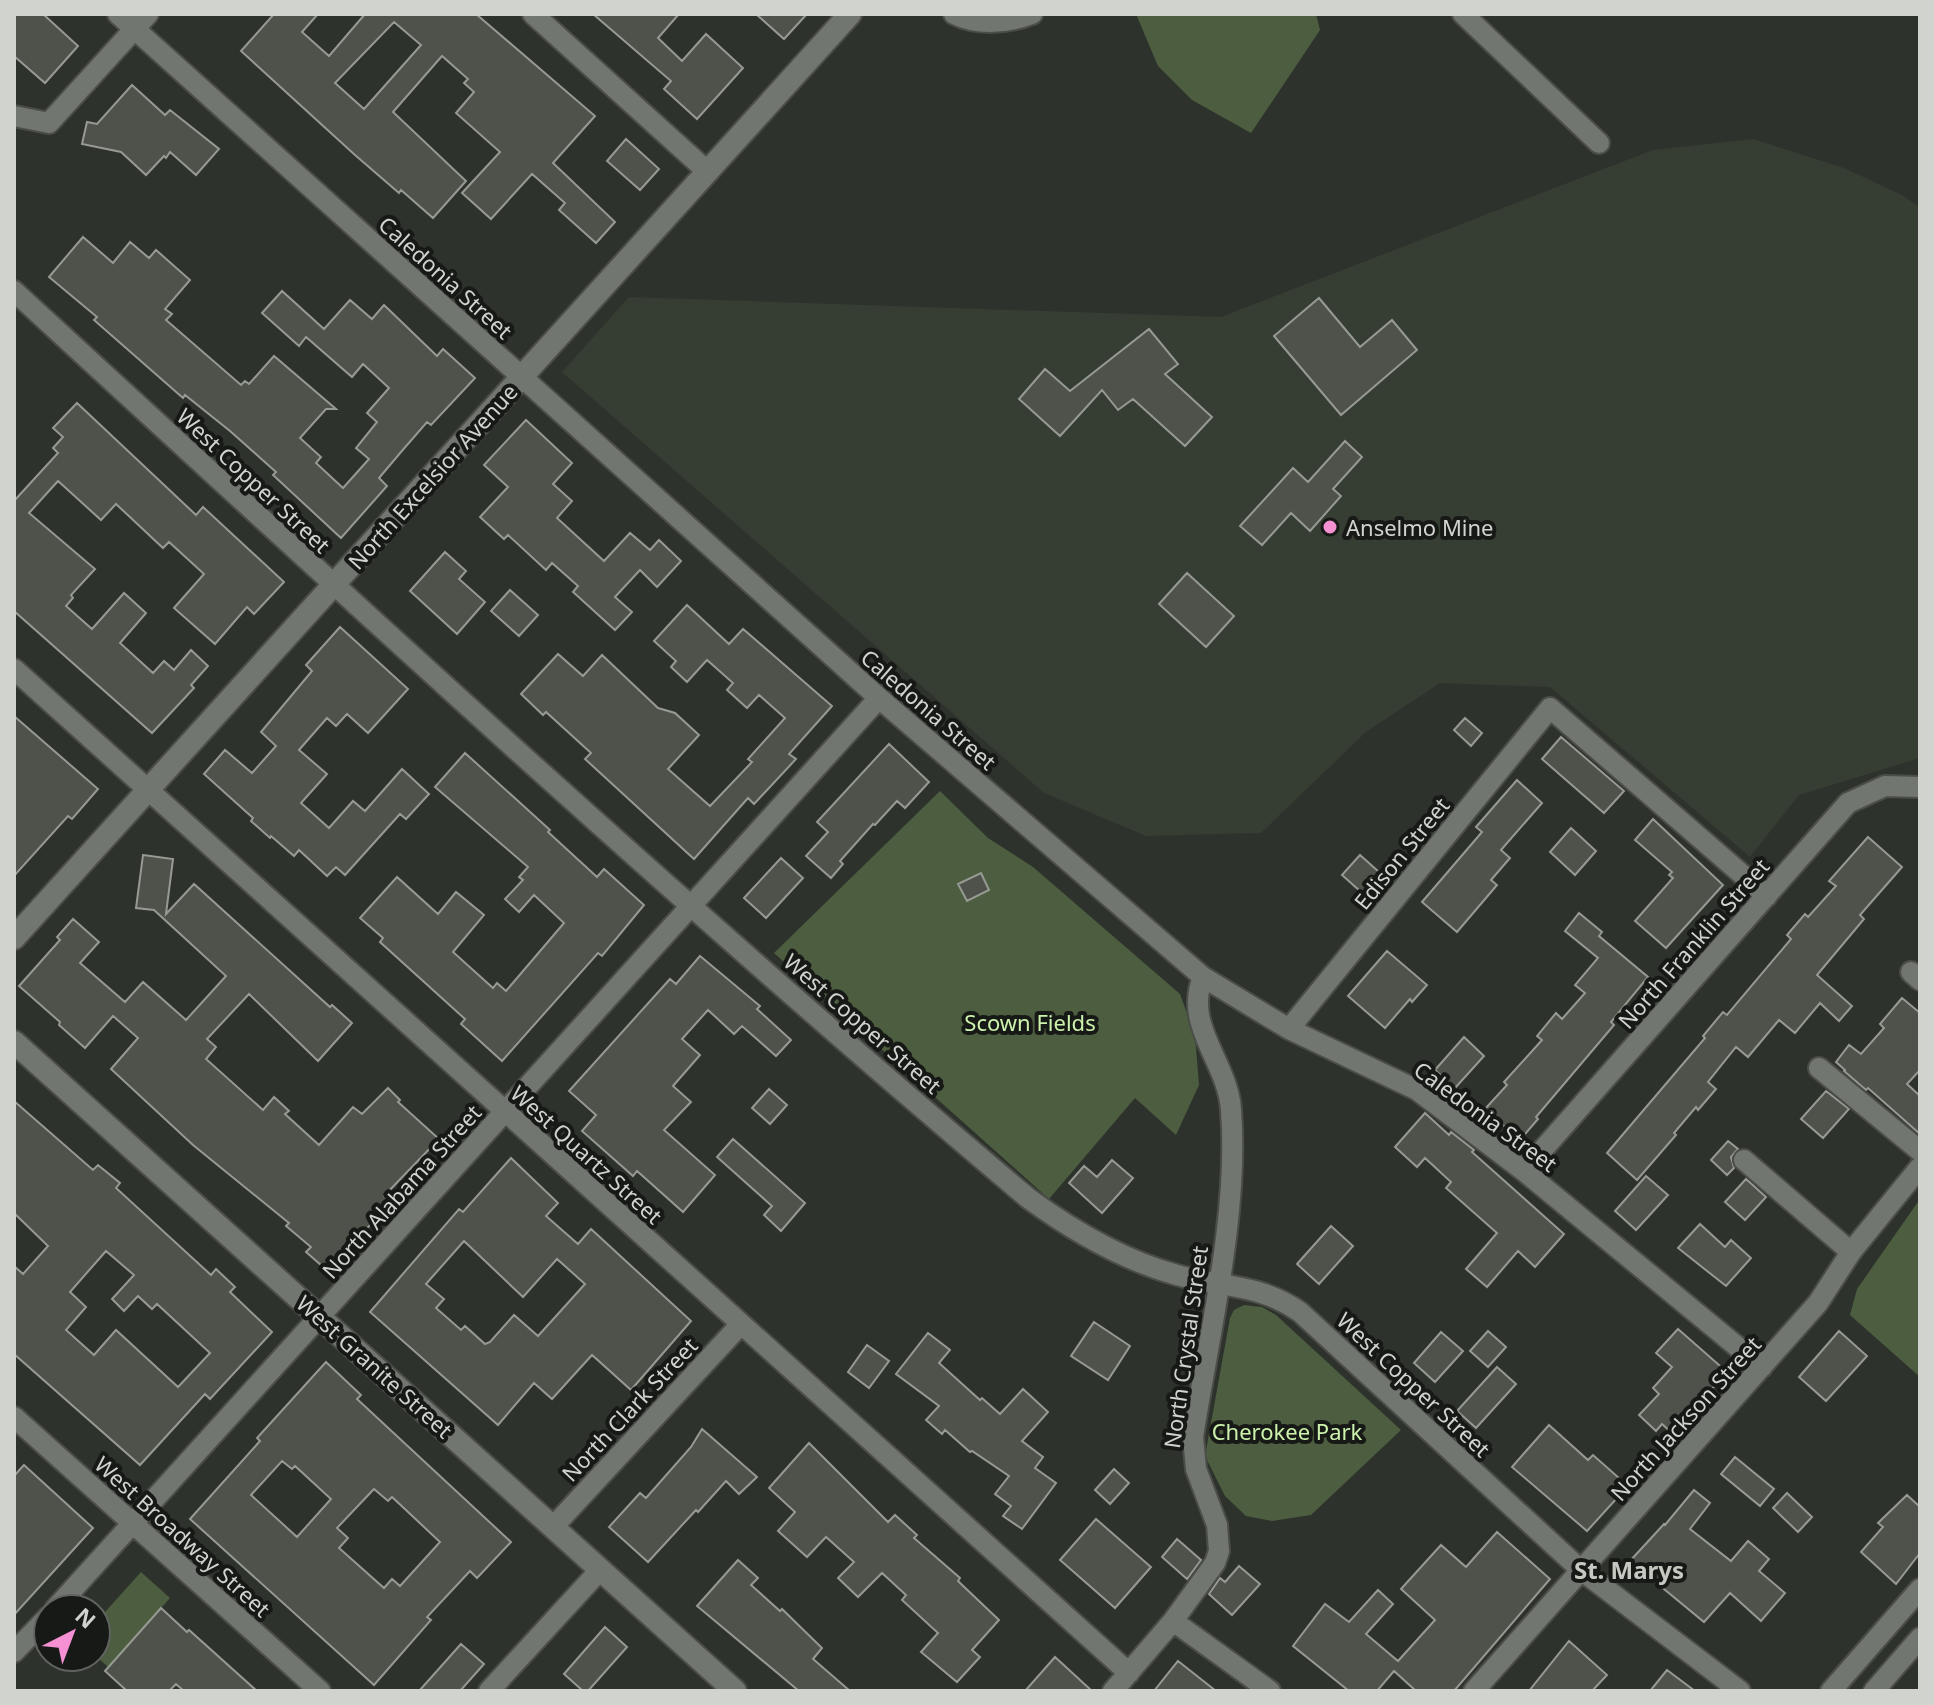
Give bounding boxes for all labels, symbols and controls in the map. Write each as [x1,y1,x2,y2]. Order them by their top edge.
street label: Caledonia Street [373,209,519,345]
street label: North Excelsior Avenue [341,377,523,575]
street label: West Copper Street [171,401,337,559]
place label: Anselmo Mine [1346,512,1494,542]
marker: Anselmo Mine [1321,518,1339,536]
street label: Caledonia Street [855,642,1003,776]
street label: Edison Street [1347,791,1455,915]
street label: North Franklin Street [1611,852,1775,1034]
street label: West Copper Street [778,946,948,1100]
park label: Scown Fields [964,1007,1096,1037]
street label: Caledonia Street [1408,1054,1564,1178]
street label: West Quartz Street [505,1078,669,1230]
street label: North Alabama Street [315,1098,487,1284]
street label: North Crystal Street [1156,1244,1214,1450]
street label: West Granite Street [290,1288,460,1444]
street label: West Copper Street [1331,1305,1497,1463]
street label: North Jackson Street [1603,1329,1767,1507]
street label: North Clark Street [555,1331,704,1487]
park label: Cherokee Park [1212,1416,1363,1446]
street label: West Broadway Street [89,1449,277,1623]
district label: St. Marys [1574,1553,1684,1586]
north arrow [32,1593,112,1673]
text: N [69,1600,103,1635]

